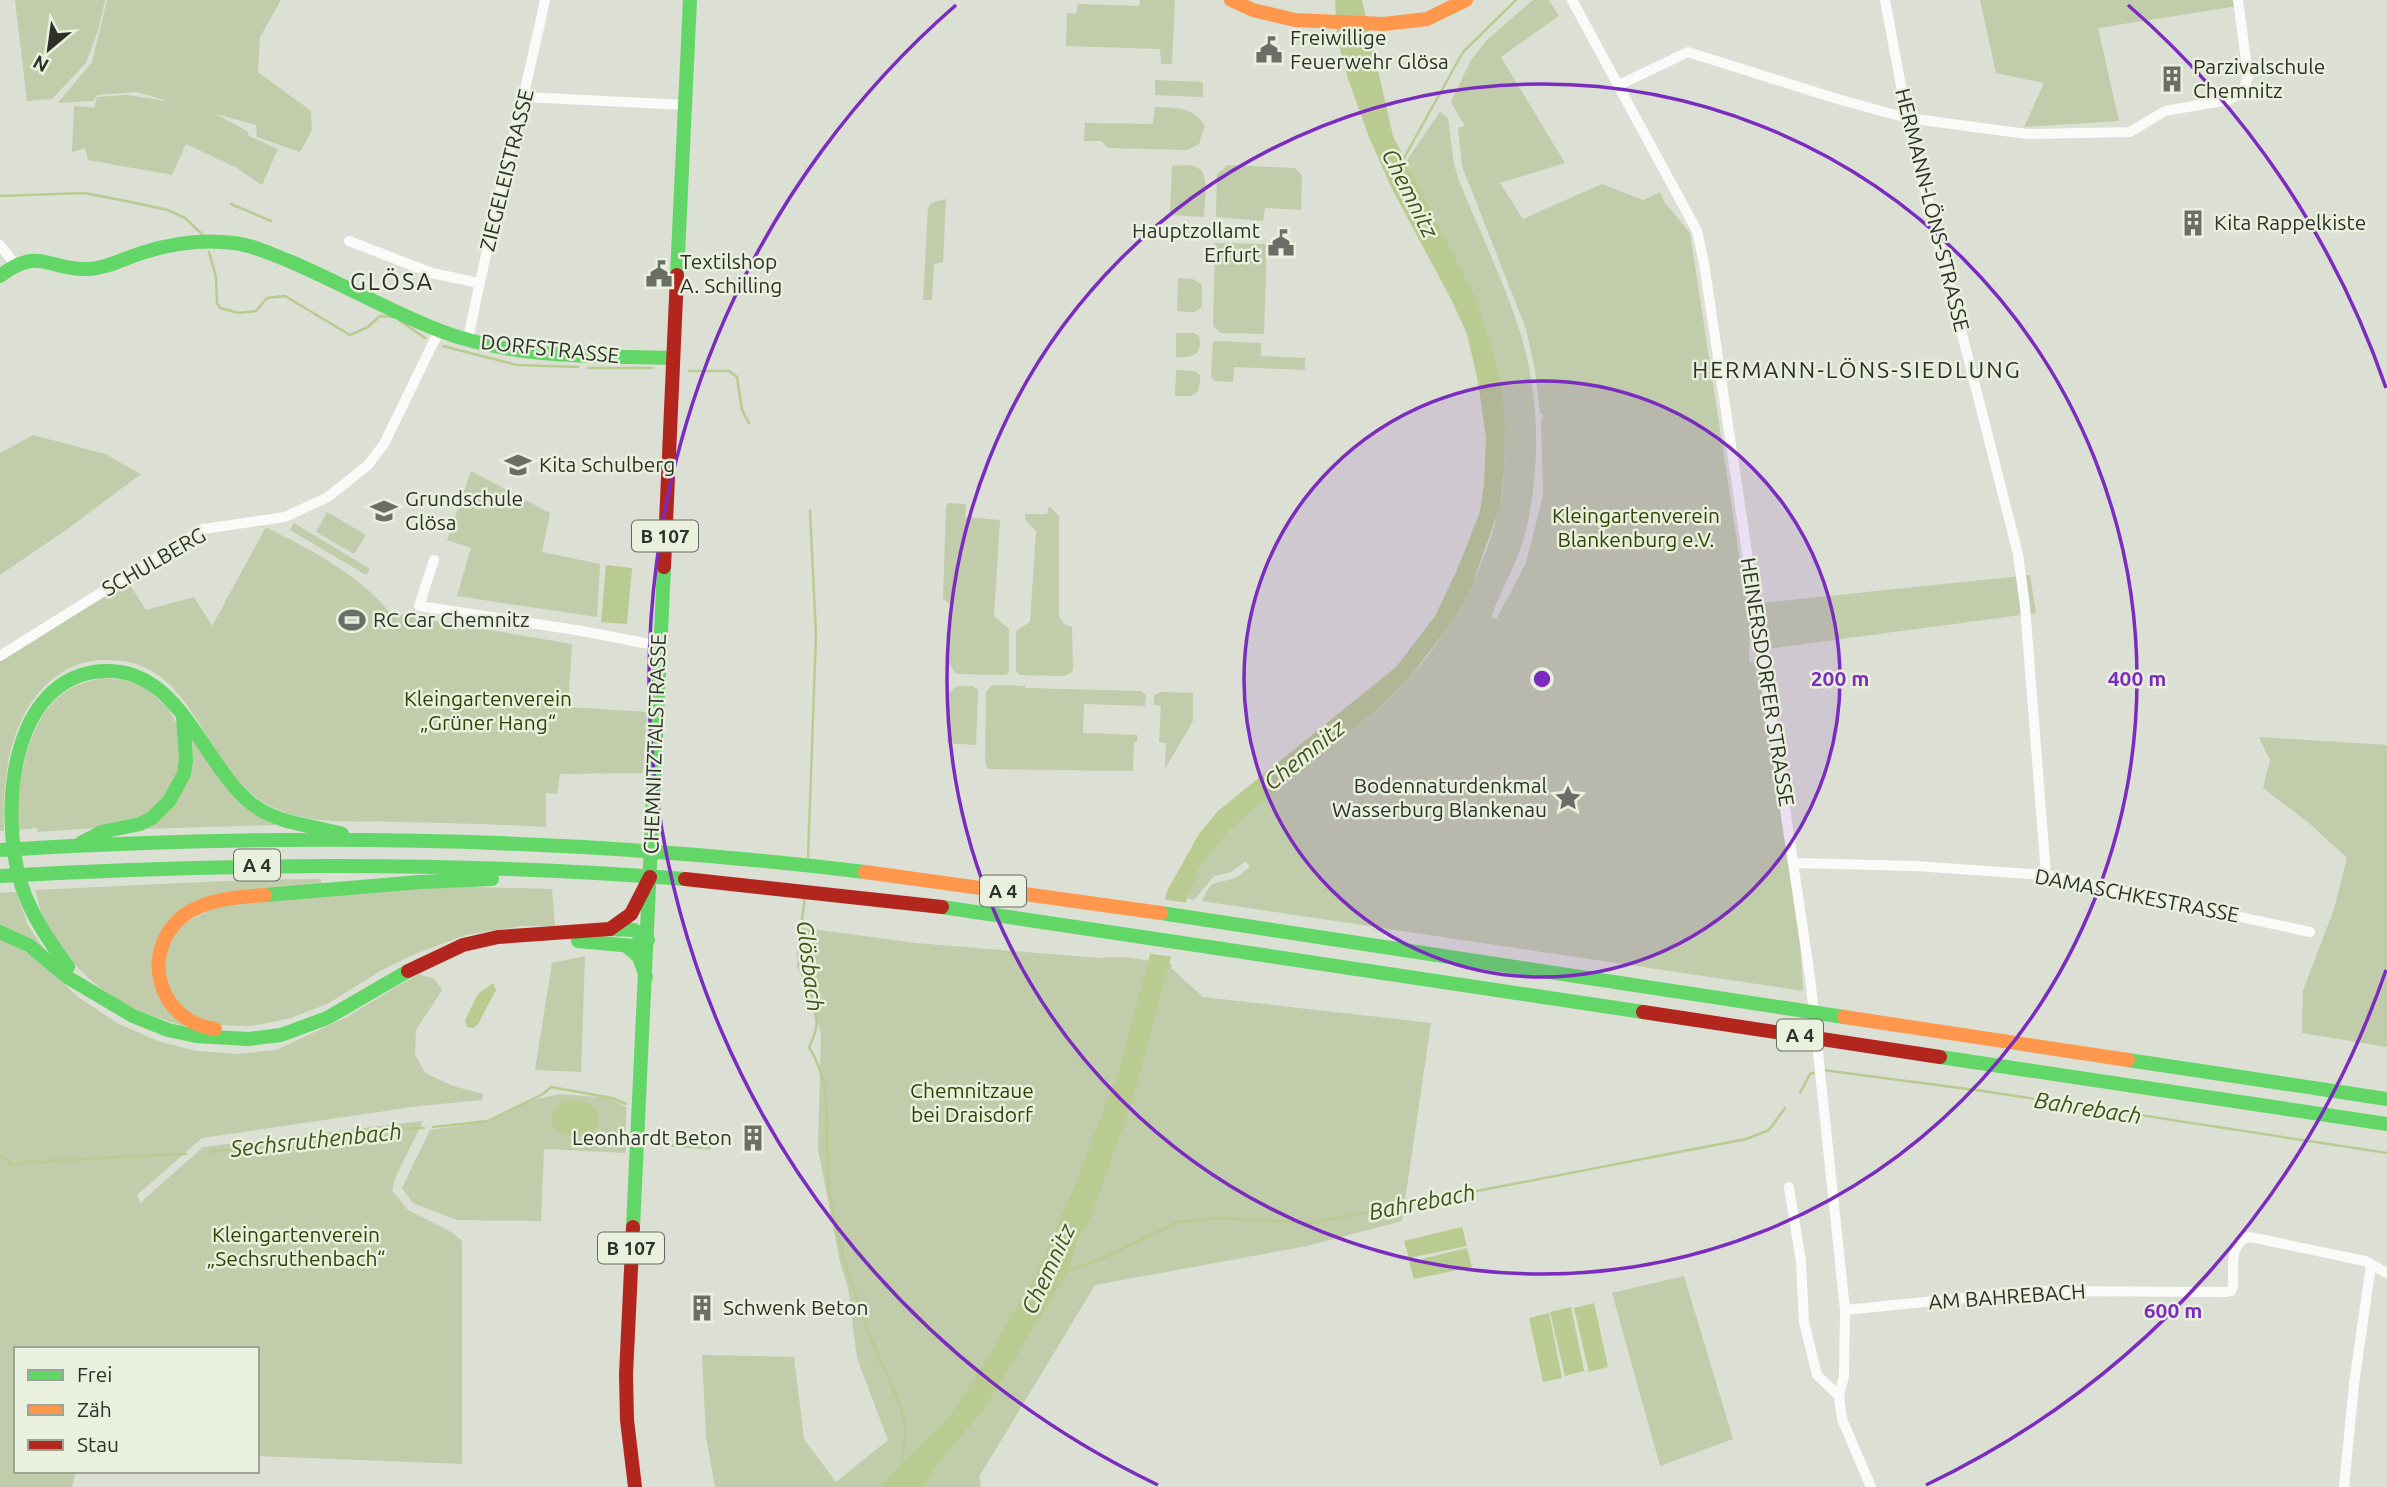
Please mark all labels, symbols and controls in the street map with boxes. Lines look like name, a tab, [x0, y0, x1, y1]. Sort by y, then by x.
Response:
north arrow	[14, 14, 84, 84]
place label: Freiwillige Feuerwehr Glösa	[1290, 25, 1449, 73]
public building icon: Freiwillige Feuerwehr Glösa	[1254, 35, 1284, 65]
text: N	[29, 51, 52, 77]
place label: Parzivalschule Chemnitz	[2193, 54, 2325, 102]
building icon: Parzivalschule Chemnitz	[2157, 64, 2187, 94]
street label: ZIEGELEISTRASSE	[474, 86, 538, 253]
street label: HERMANN-LÖNS-STRASSE	[1891, 86, 1975, 334]
water label: Chemnitz	[1377, 144, 1444, 243]
building icon: Kita Rappelkiste	[2178, 208, 2208, 238]
place label: Kita Rappelkiste	[2214, 210, 2366, 234]
place label: Hauptzollamt Erfurt	[1132, 218, 1260, 266]
public building icon: Hauptzollamt Erfurt	[1266, 228, 1296, 258]
place label: Textilshop A. Schilling	[680, 249, 782, 297]
public building icon: Textilshop A. Schilling	[644, 259, 674, 289]
district label: GLÖSA	[350, 268, 434, 295]
street label: DORFSTRASSE	[480, 329, 621, 367]
district label: HERMANN-LÖNS-SIEDLUNG	[1692, 357, 2022, 382]
school or university icon: Kita Schulberg	[503, 450, 533, 480]
place label: Kita Schulberg	[539, 452, 675, 476]
place label: Grundschule Glösa	[405, 486, 523, 534]
school or university icon: Grundschule Glösa	[369, 496, 399, 526]
park label: Kleingartenverein Blankenburg e.V.	[1552, 503, 1720, 551]
road number: B 107	[632, 520, 698, 552]
street label: SCHULBERG	[97, 522, 210, 600]
street label: HEINERSDORFER STRASSE	[1736, 556, 1800, 808]
sports icon: RC Car Chemnitz	[337, 605, 367, 635]
place label: RC Car Chemnitz	[373, 607, 530, 631]
street label: CHEMNITZTALSTRASSE	[638, 633, 670, 855]
text: 200 m	[1811, 666, 1869, 690]
text: 400 m	[2108, 666, 2166, 690]
centre of rings	[1530, 667, 1554, 691]
park label: Kleingartenverein „Grüner Hang“	[404, 686, 572, 734]
water label: Chemnitz	[1258, 714, 1350, 795]
place label: Bodennaturdenkmal Wasserburg Blankenau	[1332, 773, 1547, 821]
place icon: Bodennaturdenkmal Wasserburg Blankenau	[1553, 783, 1583, 813]
road number: A 4	[234, 850, 280, 880]
street label: DAMASCHKESTRASSE	[2033, 863, 2241, 927]
road number: A 4	[980, 876, 1026, 906]
water label: Glösbach	[792, 919, 828, 1013]
road number: A 4	[1777, 1020, 1823, 1050]
park label: Chemnitzaue bei Draisdorf	[910, 1078, 1034, 1126]
water label: Bahrebach	[2033, 1087, 2143, 1128]
water label: Sechsruthenbach	[228, 1118, 403, 1161]
building icon: Leonhardt Beton	[738, 1123, 768, 1153]
place label: Leonhardt Beton	[572, 1125, 732, 1149]
water label: Bahrebach	[1366, 1179, 1477, 1224]
water label: Chemnitz	[1016, 1218, 1080, 1318]
park label: Kleingartenverein „Sechsruthenbach“	[207, 1222, 385, 1270]
road number: B 107	[598, 1232, 664, 1264]
street label: AM BAHREBACH	[1928, 1279, 2086, 1313]
building icon: Schwenk Beton	[687, 1293, 717, 1323]
place label: Schwenk Beton	[723, 1295, 868, 1319]
text: 600 m	[2144, 1298, 2202, 1322]
legend	[14, 1347, 259, 1473]
text: Frei	[77, 1362, 112, 1386]
text: Zäh	[77, 1397, 112, 1421]
text: Stau	[77, 1432, 119, 1456]

